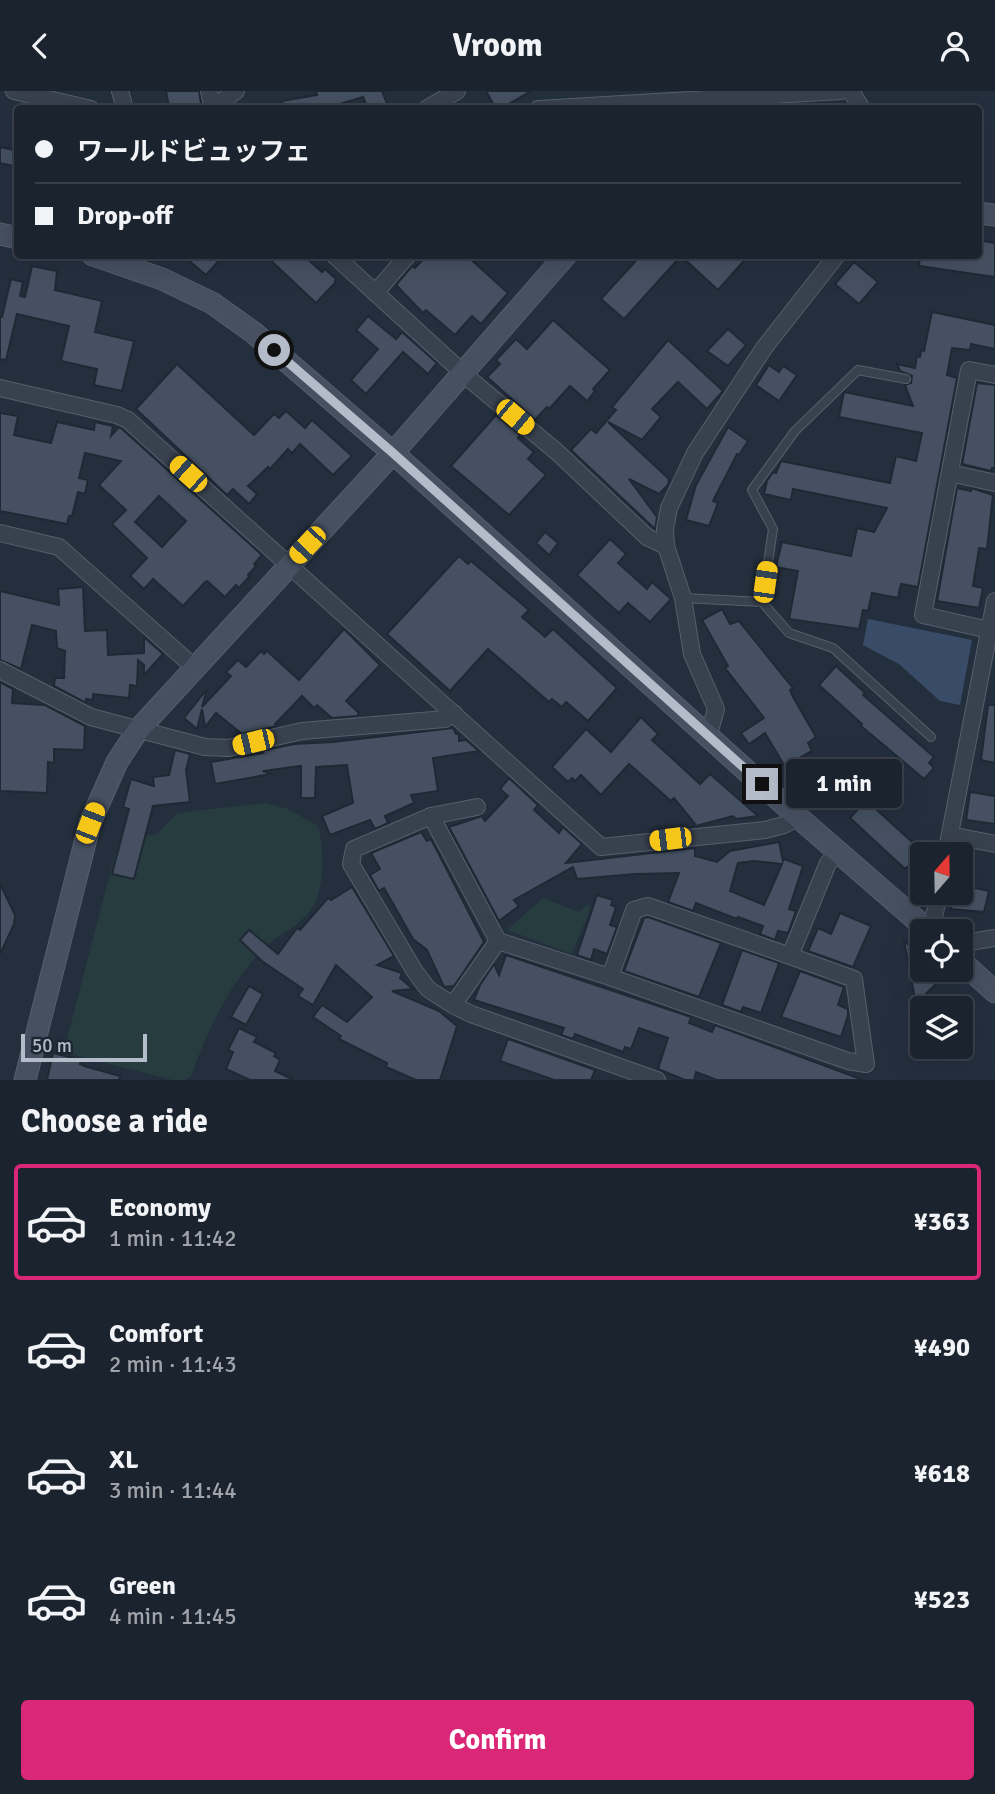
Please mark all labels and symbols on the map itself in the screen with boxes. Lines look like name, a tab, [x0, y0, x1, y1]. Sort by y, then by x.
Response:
route start	[258, 334, 290, 366]
car	[493, 395, 538, 439]
car	[166, 452, 211, 496]
car	[285, 522, 330, 568]
car	[752, 560, 779, 604]
car	[231, 727, 276, 757]
callout: 1 min	[786, 759, 902, 809]
route end	[746, 768, 778, 800]
car	[73, 800, 108, 846]
car	[648, 826, 693, 852]
north arrow	[910, 842, 973, 905]
scale bar	[21, 1031, 147, 1063]

